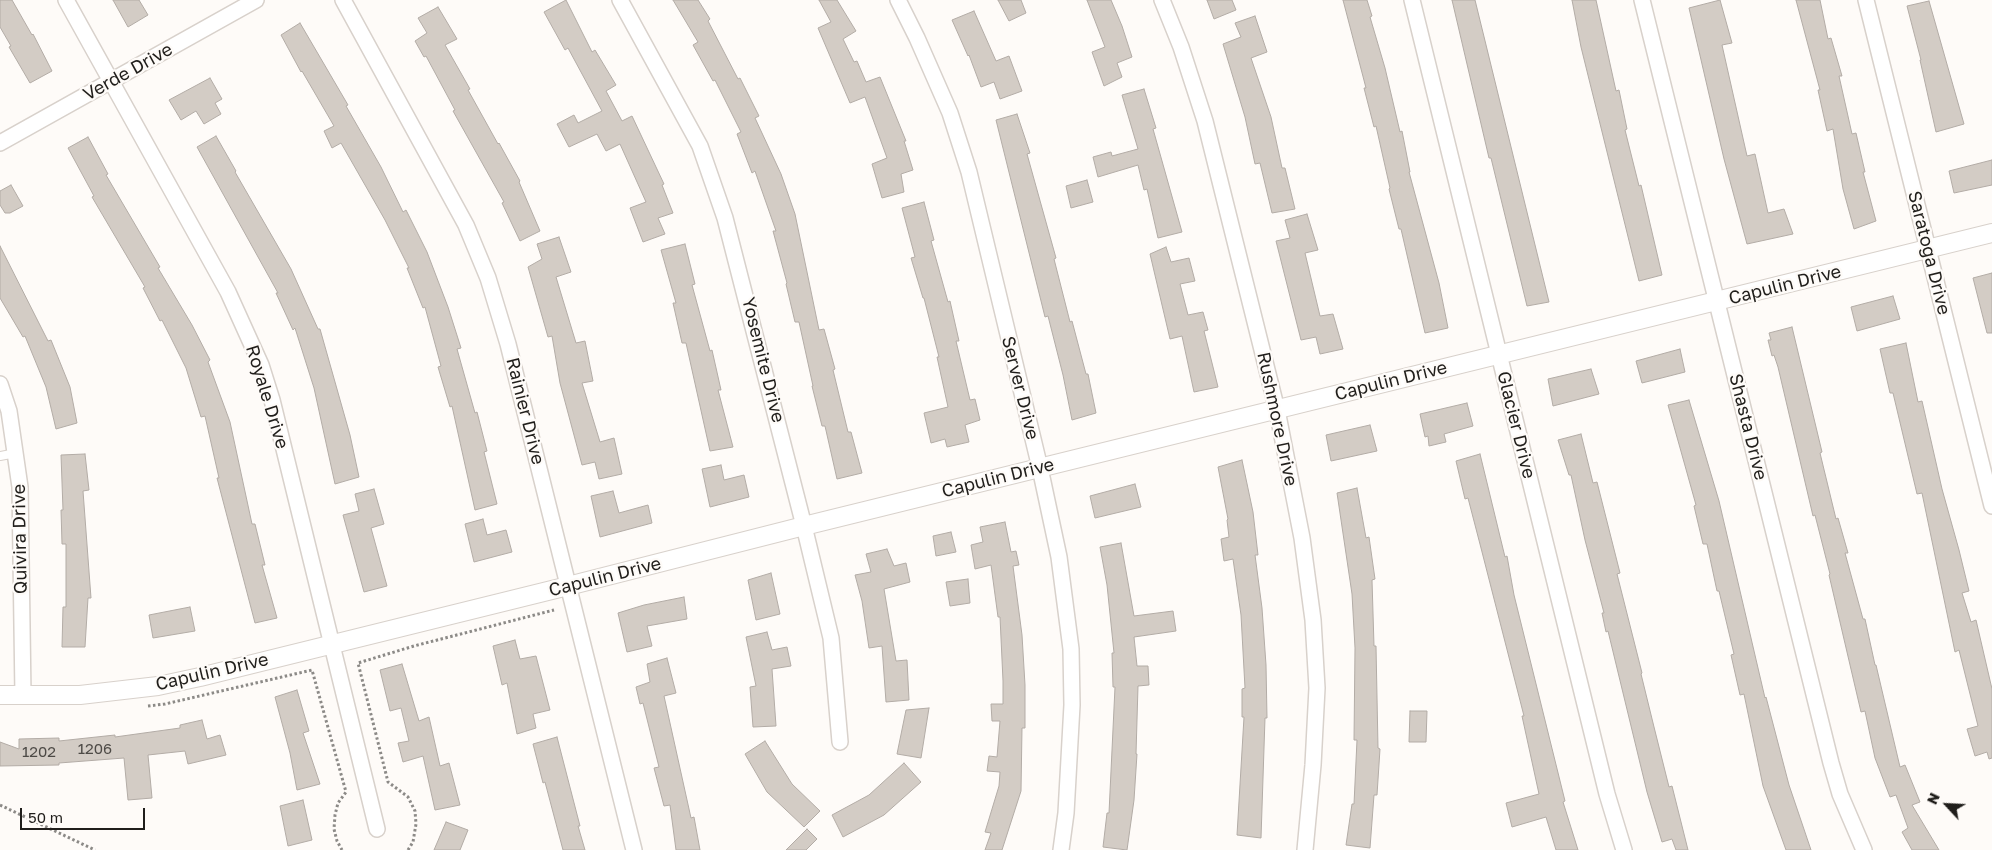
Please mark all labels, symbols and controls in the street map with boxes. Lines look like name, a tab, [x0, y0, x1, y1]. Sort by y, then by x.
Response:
street label: Verde Drive	[80, 39, 176, 105]
street label: Saratoga Drive	[1903, 189, 1955, 317]
street label: Capulin Drive	[1727, 261, 1843, 309]
street label: Yosemite Drive	[737, 295, 789, 425]
street label: Server Drive	[997, 334, 1043, 442]
street label: Royale Drive	[241, 343, 293, 451]
street label: Rushmore Drive	[1252, 350, 1302, 488]
street label: Rainier Drive	[501, 355, 549, 467]
street label: Capulin Drive	[1333, 357, 1449, 405]
street label: Glacier Drive	[1492, 369, 1540, 481]
street label: Shasta Drive	[1724, 372, 1772, 482]
street label: Capulin Drive	[940, 454, 1056, 502]
street label: Quivira Drive	[8, 484, 32, 594]
street label: Capulin Drive	[547, 553, 663, 601]
street label: Capulin Drive	[153, 649, 271, 695]
house number: 1206	[78, 740, 112, 758]
house number: 1202	[22, 743, 56, 761]
north arrow	[1922, 780, 1972, 830]
text: N	[1923, 790, 1943, 807]
scale bar	[22, 798, 148, 830]
text: 50 m	[28, 808, 63, 826]

